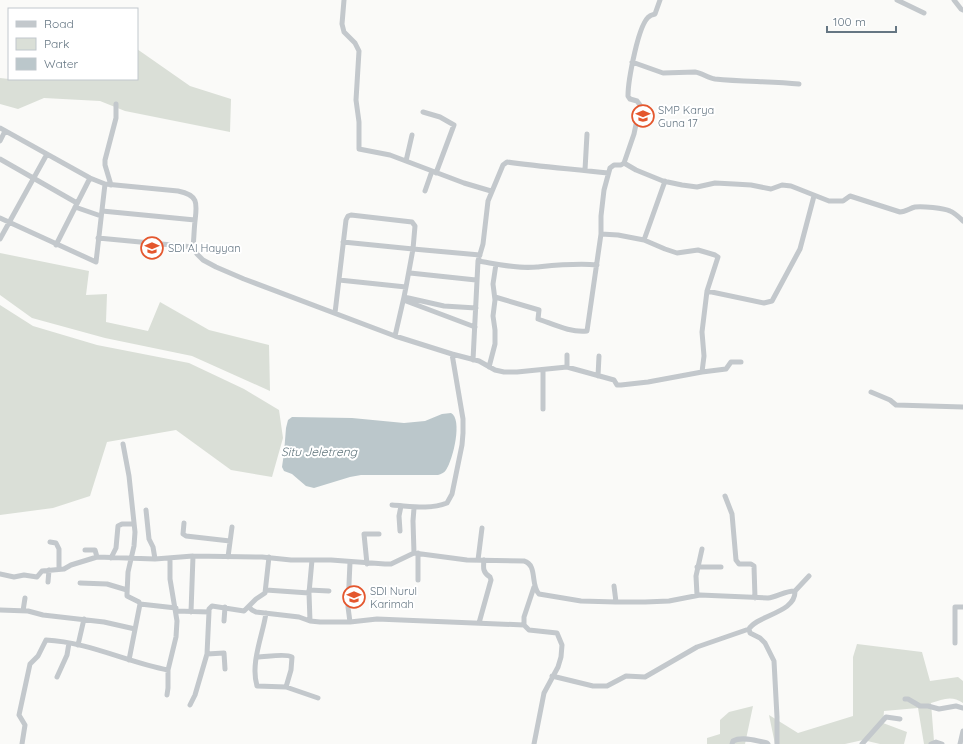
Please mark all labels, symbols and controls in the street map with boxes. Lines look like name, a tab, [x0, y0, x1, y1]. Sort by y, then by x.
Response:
legend	[8, 8, 138, 80]
scale bar	[827, 8, 896, 34]
text: 100 m	[833, 14, 866, 29]
text: Road	[44, 16, 74, 31]
text: Park	[44, 36, 69, 51]
text: Water	[44, 56, 79, 71]
school or university icon: SMP Karya Guna 17	[630, 103, 656, 129]
place label: SMP Karya Guna 17	[658, 103, 714, 130]
school or university icon: SDI Al Hayyan	[139, 235, 165, 261]
place label: SDI Al Hayyan	[168, 241, 241, 255]
water label: Situ Jeletreng	[281, 444, 359, 459]
school or university icon: SDI Nurul Karimah	[341, 584, 367, 610]
place label: SDI Nurul Karimah	[370, 584, 417, 611]

